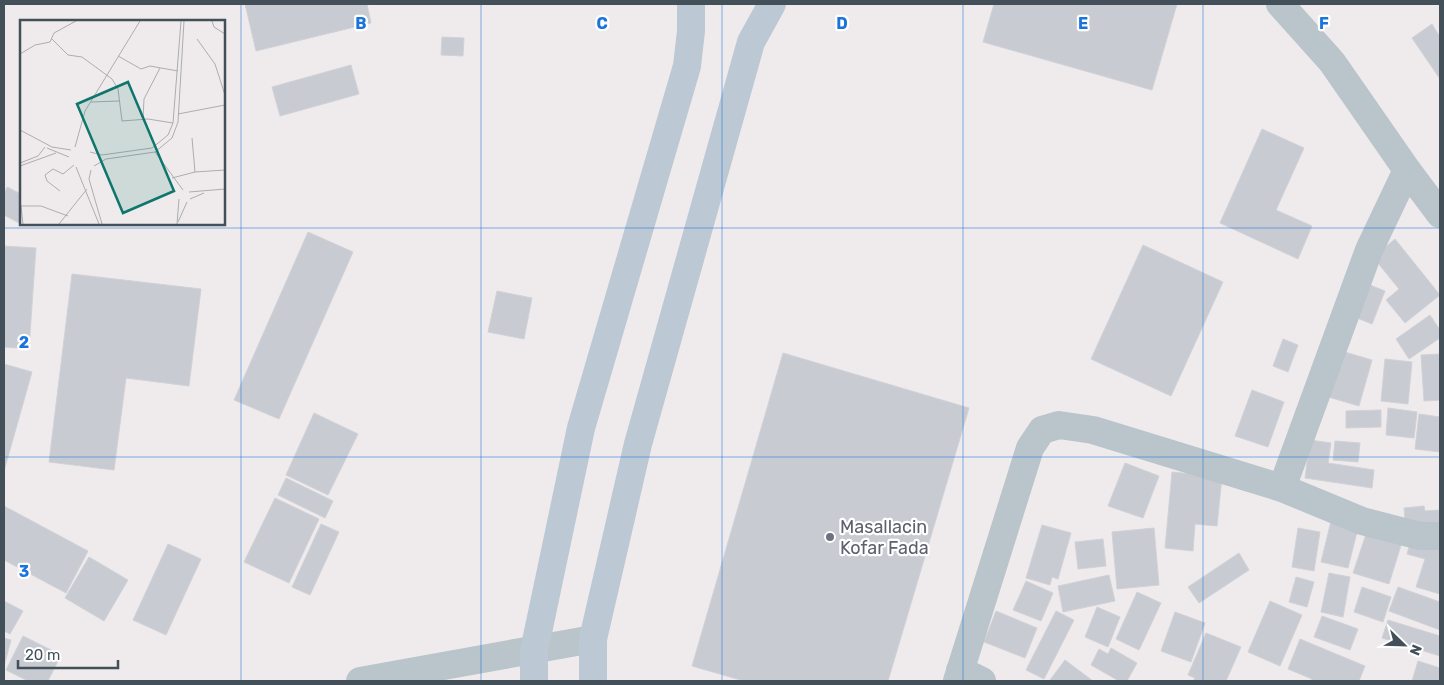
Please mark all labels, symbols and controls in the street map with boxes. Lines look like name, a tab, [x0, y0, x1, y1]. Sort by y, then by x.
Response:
text: B	[355, 14, 367, 33]
text: C	[596, 14, 608, 33]
text: D	[836, 14, 848, 33]
text: E	[1078, 14, 1088, 33]
text: F	[1319, 14, 1329, 33]
inset map	[20, 20, 225, 225]
text: 2	[19, 333, 29, 352]
place label: Masallacin Kofar Fada	[840, 516, 929, 559]
marker: Masallacin Kofar Fada	[824, 531, 836, 543]
text: 3	[19, 562, 29, 581]
north arrow	[1379, 620, 1429, 670]
scale bar	[18, 638, 118, 670]
text: N	[1406, 642, 1425, 658]
text: 20 m	[25, 646, 60, 664]

